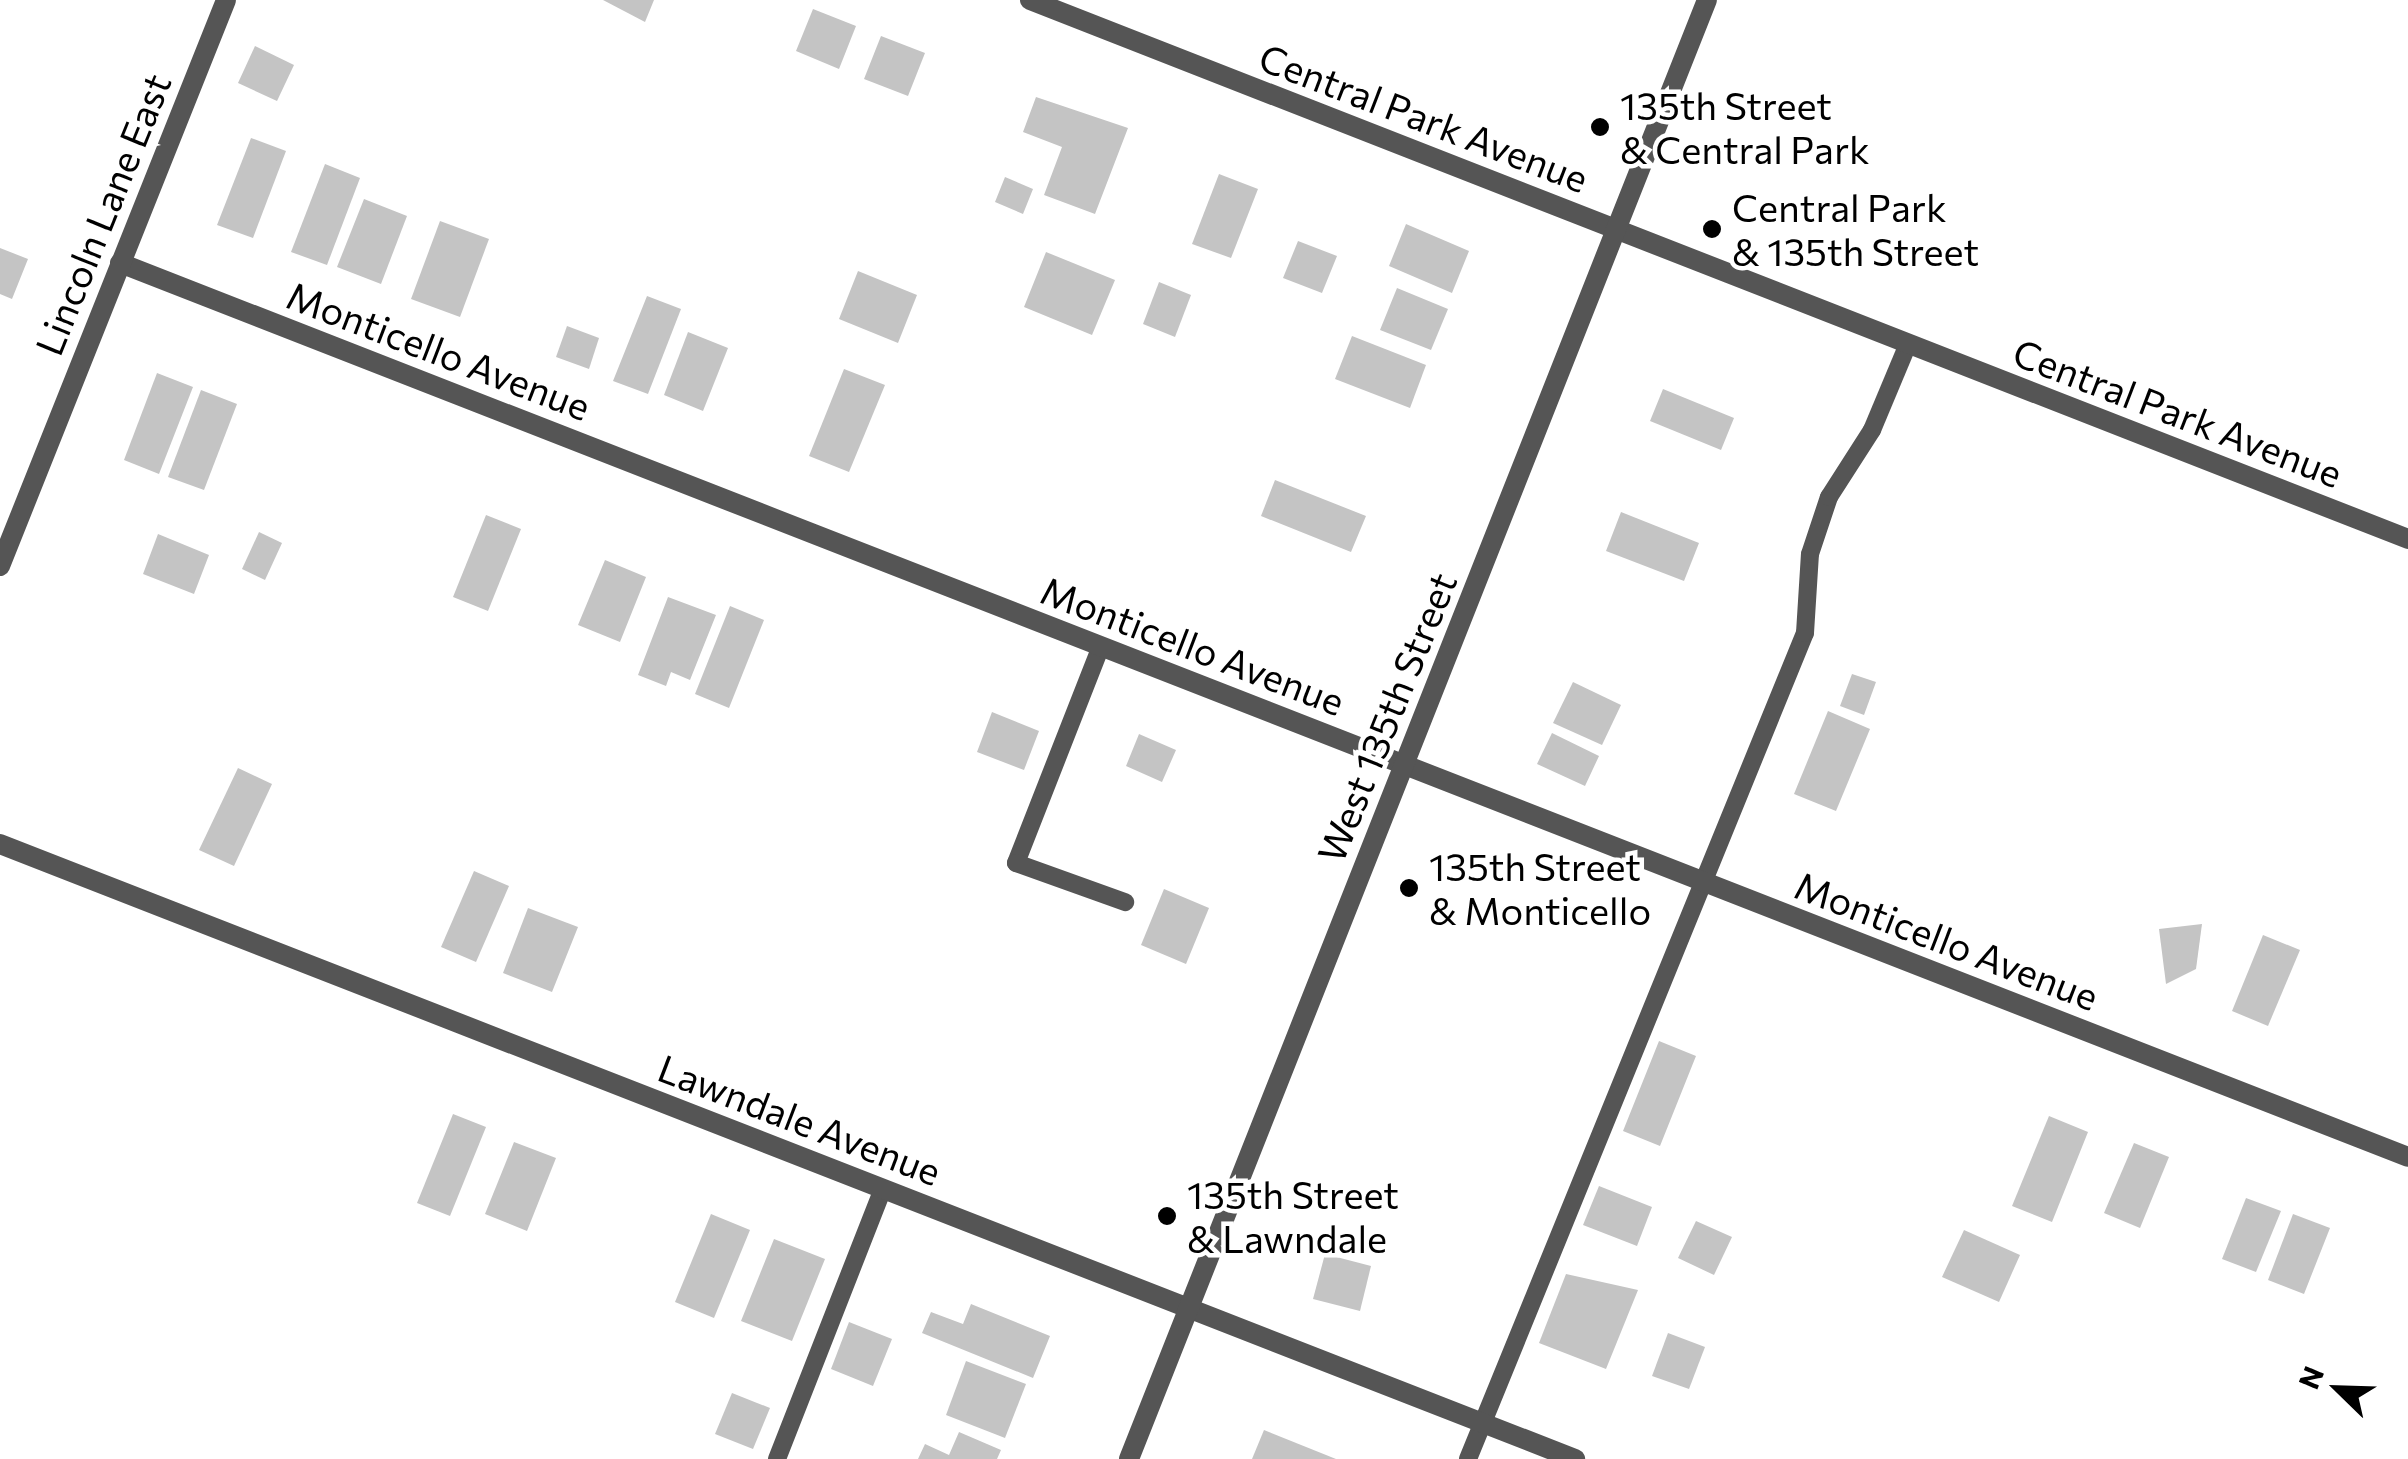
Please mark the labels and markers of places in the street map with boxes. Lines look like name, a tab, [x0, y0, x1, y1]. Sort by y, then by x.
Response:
place label: 135th Street & Central Park	[1620, 82, 1870, 172]
marker: 135th Street & Central Park	[1589, 116, 1611, 138]
place label: Central Park & 135th Street	[1732, 184, 1979, 274]
marker: Central Park & 135th Street	[1701, 218, 1723, 240]
place label: 135th Street & Monticello	[1429, 843, 1651, 932]
marker: 135th Street & Monticello	[1398, 877, 1420, 899]
place label: 135th Street & Lawndale	[1187, 1171, 1399, 1260]
marker: 135th Street & Lawndale	[1156, 1205, 1178, 1227]

